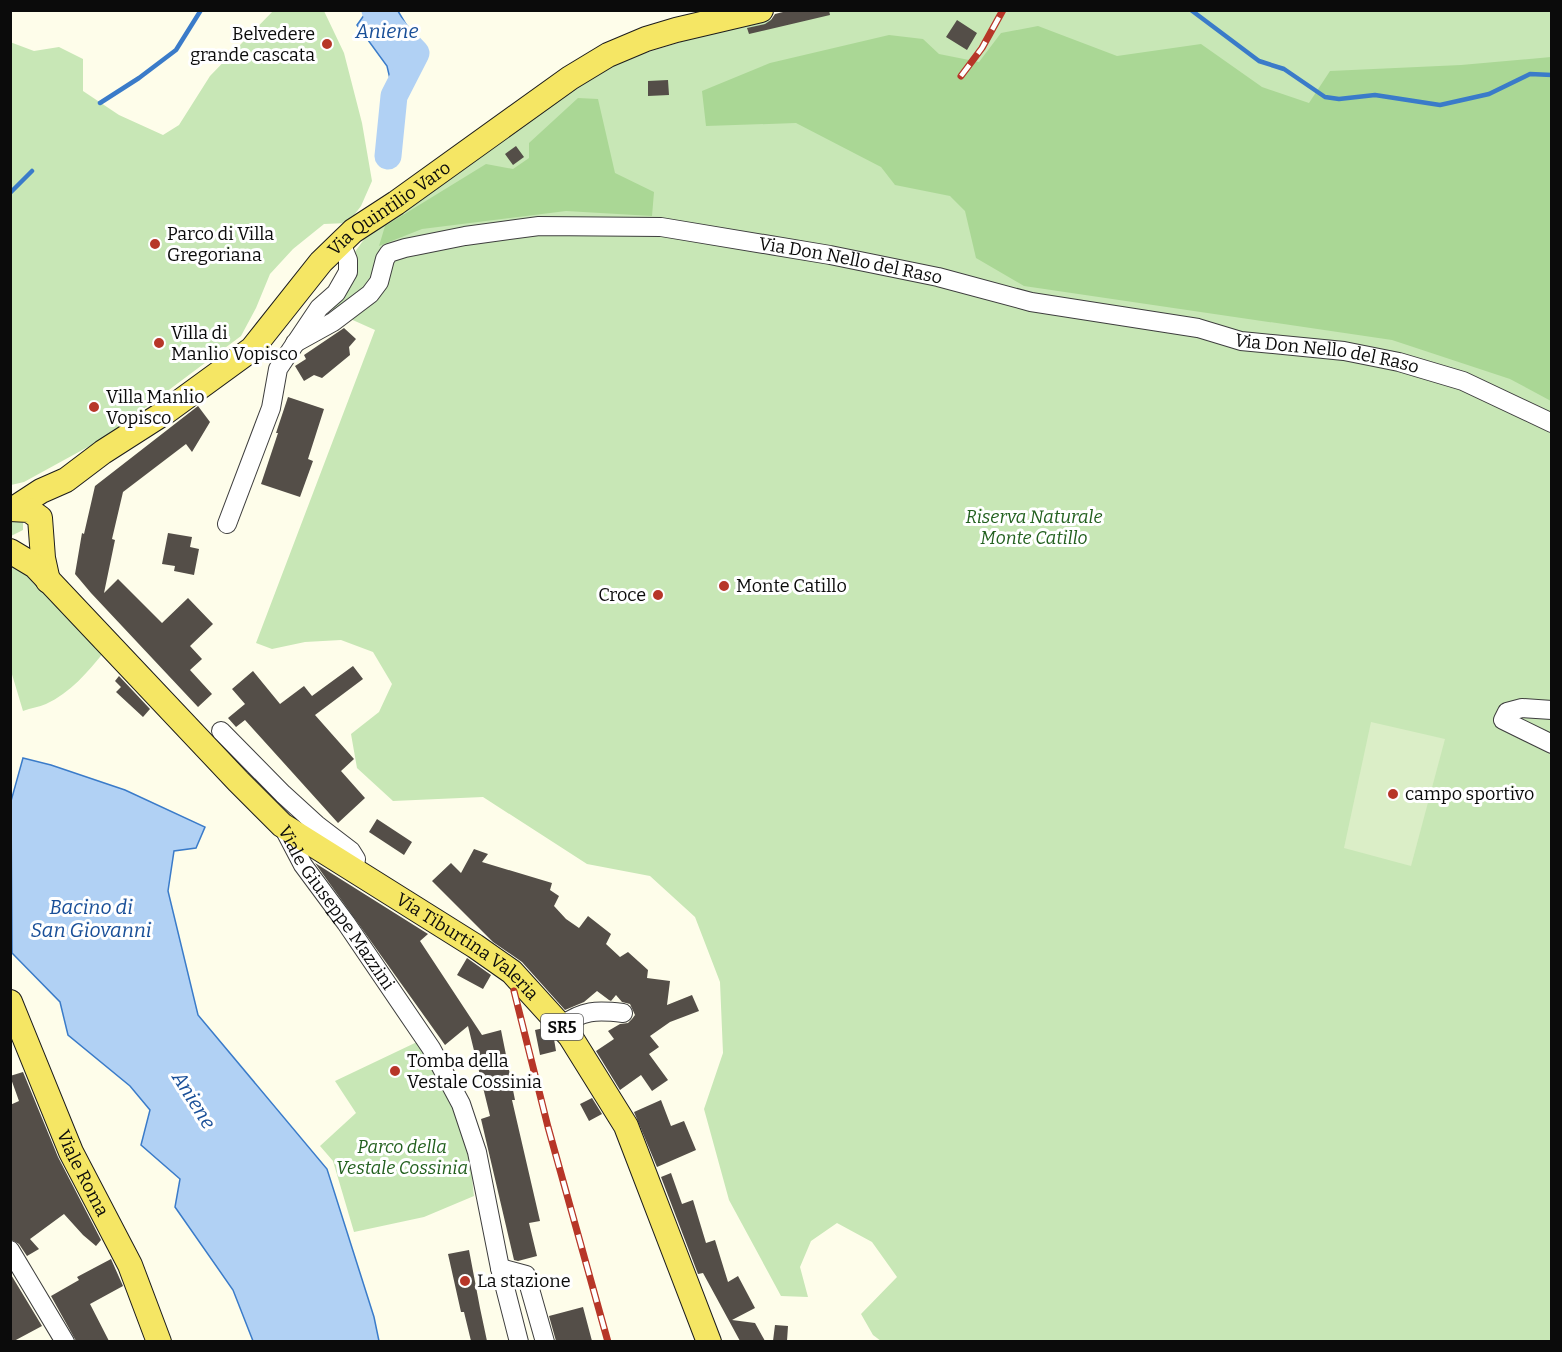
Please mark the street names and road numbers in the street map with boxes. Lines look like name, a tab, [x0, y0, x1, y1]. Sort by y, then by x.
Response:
street label: Via Quintilio Varo	[323, 156, 455, 260]
street label: Via Don Nello del Raso	[757, 232, 944, 289]
street label: Via Don Nello del Raso	[1232, 329, 1422, 378]
street label: Viale Giuseppe Mazzini	[273, 822, 399, 994]
street label: Via Tiburtina Valeria	[392, 888, 543, 1005]
road number: SR5	[541, 1014, 583, 1040]
street label: Viale Roma	[52, 1127, 114, 1220]

